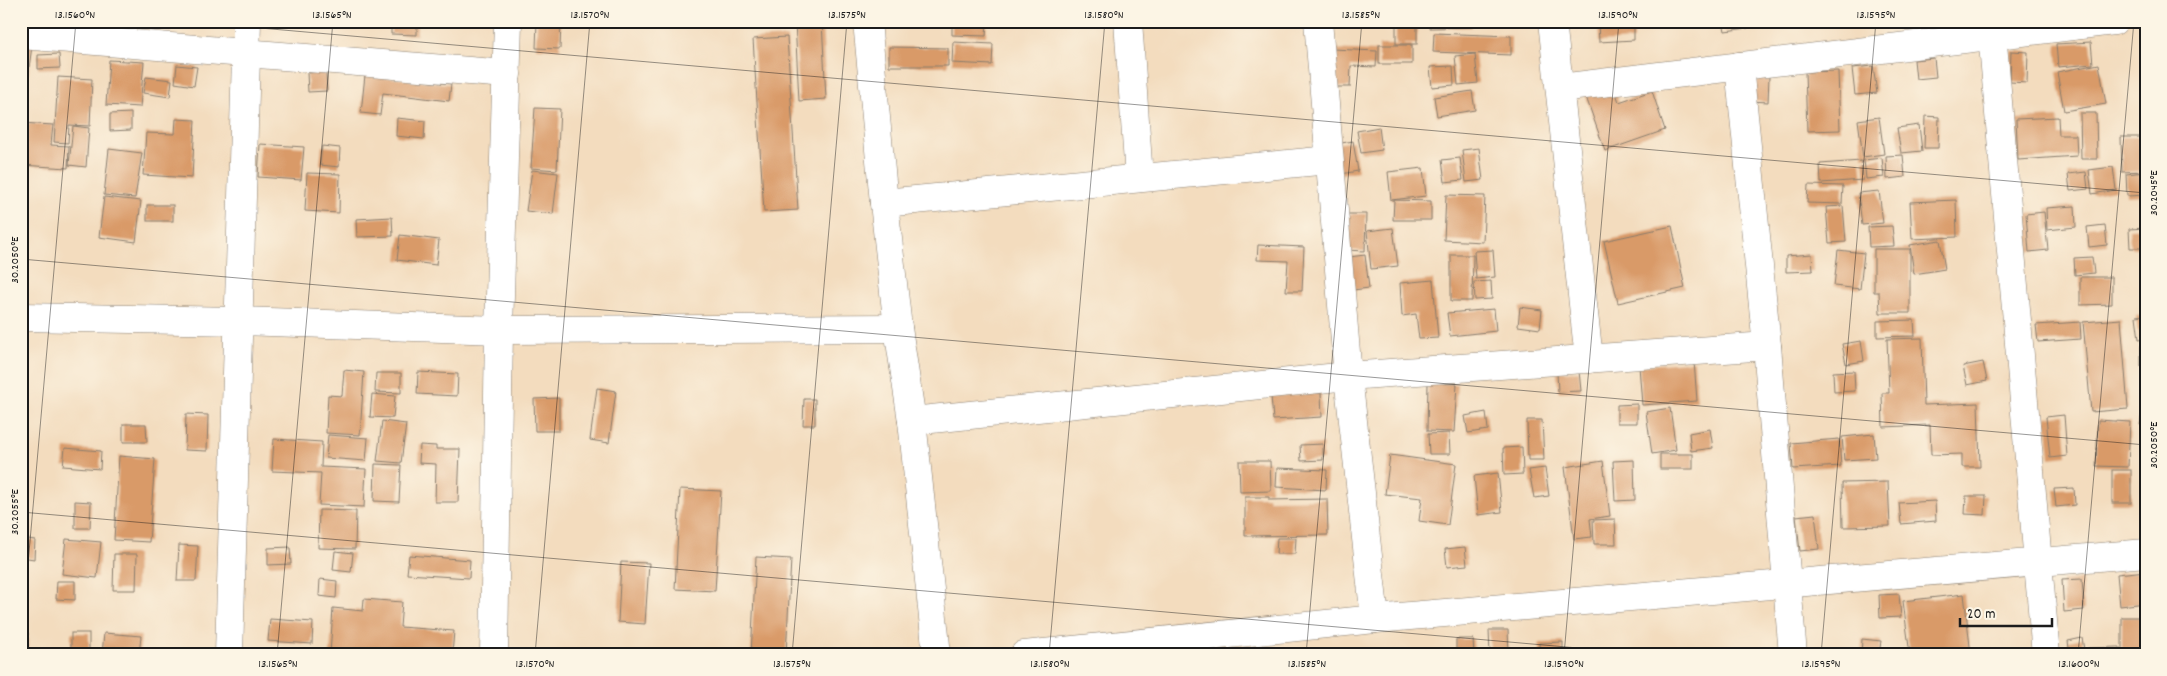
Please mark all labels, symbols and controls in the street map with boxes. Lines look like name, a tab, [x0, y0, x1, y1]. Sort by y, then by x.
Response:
text: 13.1560°N	[55, 7, 95, 24]
text: 13.1565°N	[312, 7, 352, 24]
text: 13.1570°N	[570, 7, 610, 24]
text: 13.1575°N	[828, 7, 866, 24]
text: 13.1580°N	[1084, 7, 1124, 24]
text: 13.1585°N	[1342, 7, 1380, 24]
text: 13.1590°N	[1598, 7, 1638, 24]
text: 13.1595°N	[1857, 7, 1896, 24]
text: 30.2045°E	[2146, 170, 2163, 216]
text: 30.2050°E	[7, 236, 24, 284]
text: 30.2050°E	[2146, 421, 2163, 469]
text: 30.2055°E	[7, 488, 24, 535]
scale bar	[1960, 596, 2052, 628]
text: 20 m	[1967, 604, 1995, 626]
text: 13.1565°N	[258, 656, 298, 673]
text: 13.1570°N	[515, 656, 555, 673]
text: 13.1575°N	[773, 656, 811, 673]
text: 13.1580°N	[1030, 656, 1070, 673]
text: 13.1585°N	[1288, 656, 1326, 673]
text: 13.1590°N	[1544, 656, 1584, 673]
text: 13.1595°N	[1802, 656, 1841, 673]
text: 13.1600°N	[2058, 656, 2100, 673]

